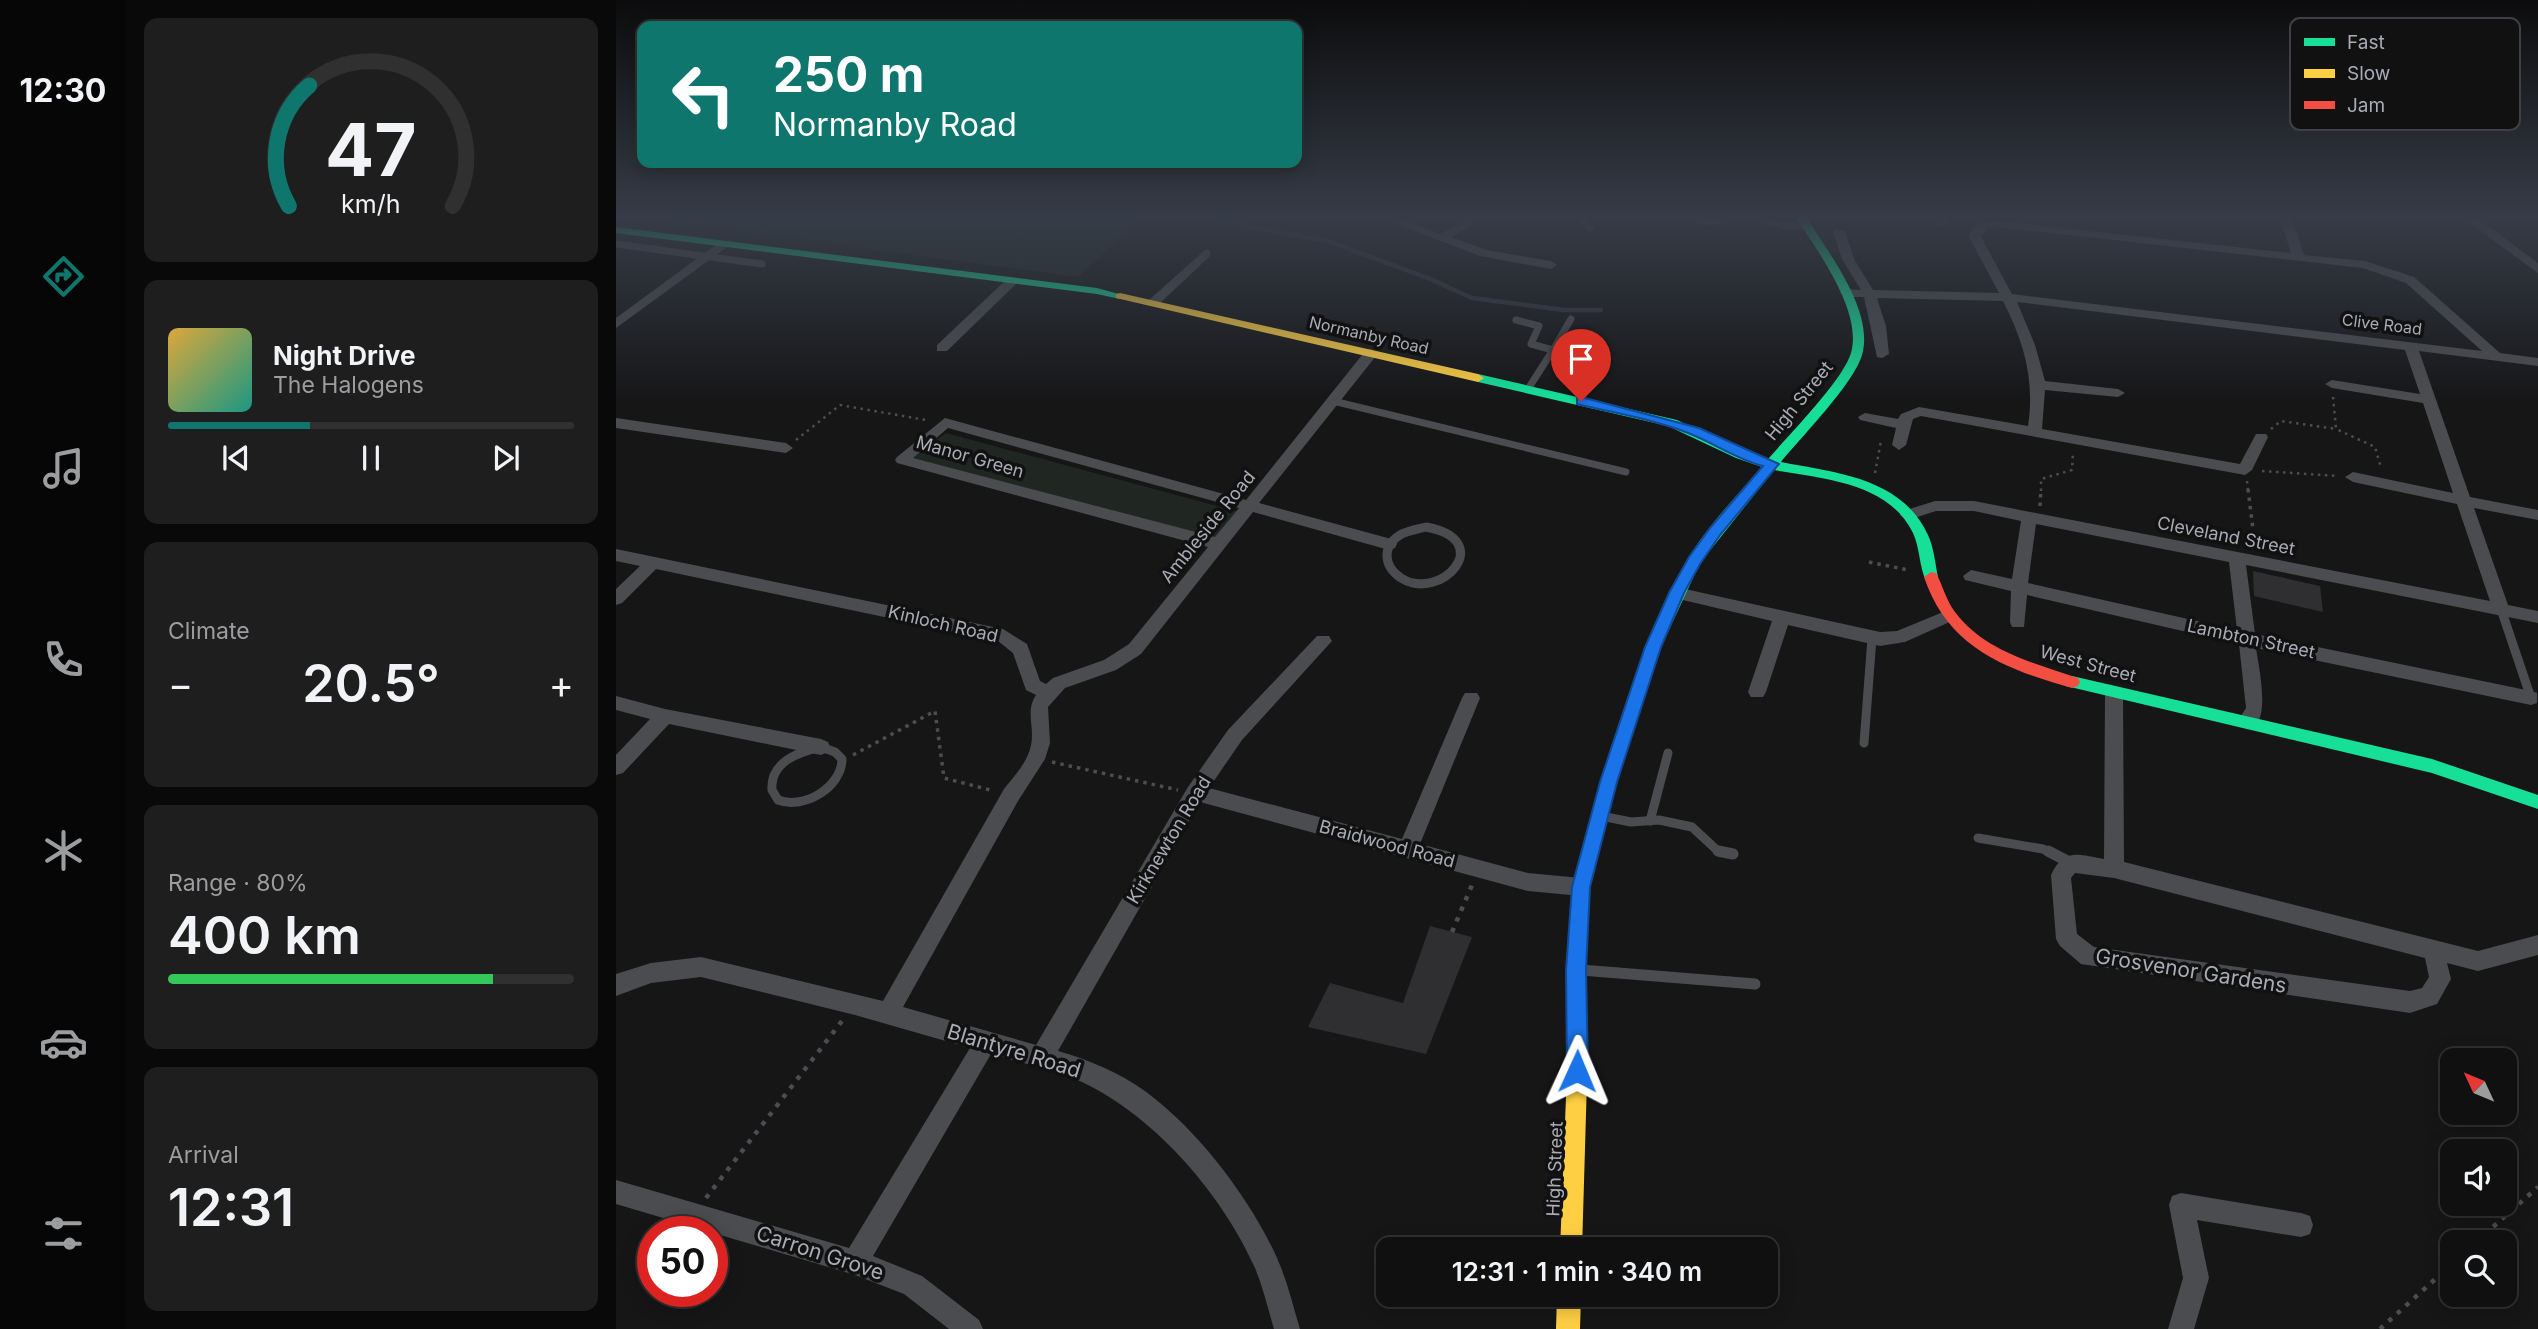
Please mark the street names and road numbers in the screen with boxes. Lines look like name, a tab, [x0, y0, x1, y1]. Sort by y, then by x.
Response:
street label: Clive Road	[2341, 309, 2423, 339]
street label: Normanby Road	[1307, 312, 1431, 358]
street label: High Street	[1760, 357, 1837, 444]
street label: Manor Green	[914, 431, 1026, 482]
street label: Ambleside Road	[1156, 466, 1259, 587]
street label: Cleveland Street	[2155, 512, 2297, 559]
street label: Kinloch Road	[886, 601, 1000, 646]
street label: Lambton Street	[2185, 615, 2317, 662]
street label: West Street	[2038, 641, 2139, 686]
street label: Kirknewton Road	[1122, 772, 1215, 907]
street label: Braidwood Road	[1317, 815, 1457, 872]
street label: Grosvenor Gardens	[2094, 943, 2288, 998]
street label: Blantyre Road	[944, 1018, 1084, 1083]
street label: High Street	[1542, 1121, 1567, 1217]
street label: Carron Grove	[753, 1220, 887, 1285]

